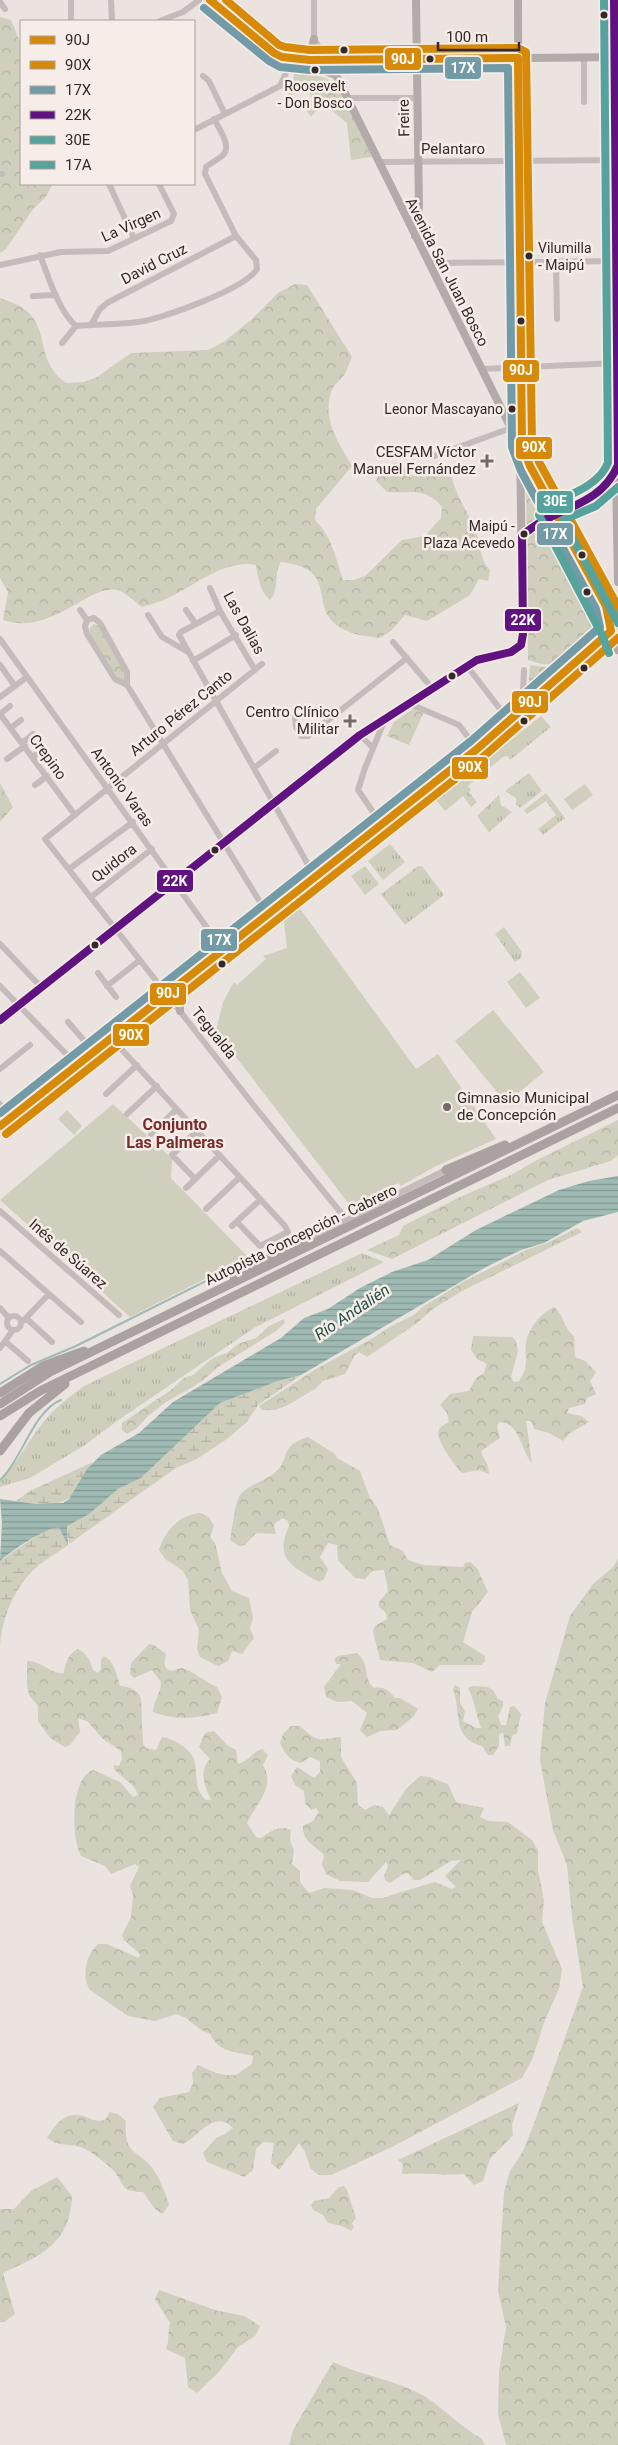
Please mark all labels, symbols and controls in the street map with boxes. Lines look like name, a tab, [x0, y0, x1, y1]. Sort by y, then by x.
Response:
unlabelled marker	[599, 10, 609, 20]
legend	[20, 20, 195, 185]
scale bar	[438, 20, 519, 52]
text: 100 m	[446, 28, 488, 46]
text: 90J	[65, 31, 90, 49]
unlabelled marker	[339, 45, 349, 55]
line badge: 90J	[384, 47, 422, 71]
text: 90J	[391, 51, 415, 67]
unlabelled marker	[425, 54, 435, 64]
text: 90X	[65, 56, 92, 74]
line badge: 17X	[444, 56, 482, 80]
text: 17X	[451, 60, 476, 76]
marker: Roosevelt - Don Bosco	[310, 65, 320, 75]
place label: Roosevelt - Don Bosco	[278, 78, 352, 111]
text: 17X	[65, 81, 92, 99]
street label: Freire	[395, 99, 413, 137]
text: 22K	[65, 106, 92, 124]
text: 30E	[65, 131, 91, 149]
street label: Pelantaro	[421, 140, 485, 158]
text: 17A	[65, 156, 92, 174]
street label: Avenida San Juan Bosco	[402, 195, 492, 349]
street label: La Virgen	[99, 204, 163, 246]
street label: David Cruz	[118, 240, 190, 288]
place label: Vilumilla - Maipú	[538, 240, 592, 273]
marker: Vilumilla - Maipú	[524, 251, 534, 261]
unlabelled marker	[516, 316, 526, 326]
line badge: 90J	[502, 359, 540, 383]
text: 90J	[509, 362, 533, 378]
place label: Leonor Mascayano	[384, 401, 503, 417]
marker: Leonor Mascayano	[507, 404, 517, 414]
line badge: 90X	[515, 436, 553, 460]
text: 90X	[522, 439, 547, 455]
place label: CESFAM Víctor Manuel Fernández	[353, 443, 476, 478]
marker: CESFAM Víctor Manuel Fernández	[480, 454, 494, 468]
line badge: 30E	[536, 490, 574, 514]
text: 30E	[543, 493, 567, 509]
place label: Maipú - Plaza Acevedo	[423, 518, 515, 551]
line badge: 17X	[536, 522, 574, 546]
text: 17X	[543, 526, 568, 542]
marker: Maipú - Plaza Acevedo	[519, 529, 529, 539]
unlabelled marker	[577, 550, 587, 560]
unlabelled marker	[582, 587, 592, 597]
street label: Las Dalias	[219, 589, 269, 657]
line badge: 22K	[504, 608, 542, 632]
text: 22K	[511, 612, 536, 628]
unlabelled marker	[579, 663, 589, 673]
street label: Arturo Pérez Canto	[126, 666, 236, 760]
unlabelled marker	[447, 671, 457, 681]
line badge: 90J	[511, 690, 549, 714]
text: 90J	[518, 694, 542, 710]
place label: Centro Clínico Militar	[245, 703, 339, 738]
marker: Centro Clínico Militar	[343, 714, 357, 728]
unlabelled marker	[519, 716, 529, 726]
street label: Crepino	[26, 731, 70, 783]
street label: Antonio Varas	[87, 744, 157, 830]
line badge: 90X	[451, 756, 489, 780]
text: 90X	[458, 759, 483, 775]
street label: Quidora	[88, 840, 140, 886]
unlabelled marker	[210, 845, 220, 855]
line badge: 22K	[156, 869, 194, 893]
text: 22K	[163, 873, 188, 889]
line badge: 17X	[200, 928, 238, 952]
text: 17X	[207, 932, 232, 948]
unlabelled marker	[90, 940, 100, 950]
unlabelled marker	[217, 959, 227, 969]
line badge: 90J	[149, 982, 187, 1006]
text: 90J	[156, 985, 180, 1001]
street label: Tegualda	[188, 1004, 240, 1062]
line badge: 90X	[112, 1023, 150, 1047]
text: 90X	[119, 1027, 144, 1043]
place label: Gimnasio Municipal de Concepción	[457, 1089, 589, 1124]
marker: Gimnasio Municipal de Concepción	[441, 1101, 453, 1113]
district label: Conjunto Las Palmeras	[126, 1115, 224, 1152]
street label: Autopista Concepción - Cabrero	[202, 1181, 400, 1289]
street label: Inés de Súarez	[25, 1215, 111, 1293]
water label: Río Andalién	[311, 1280, 393, 1344]

